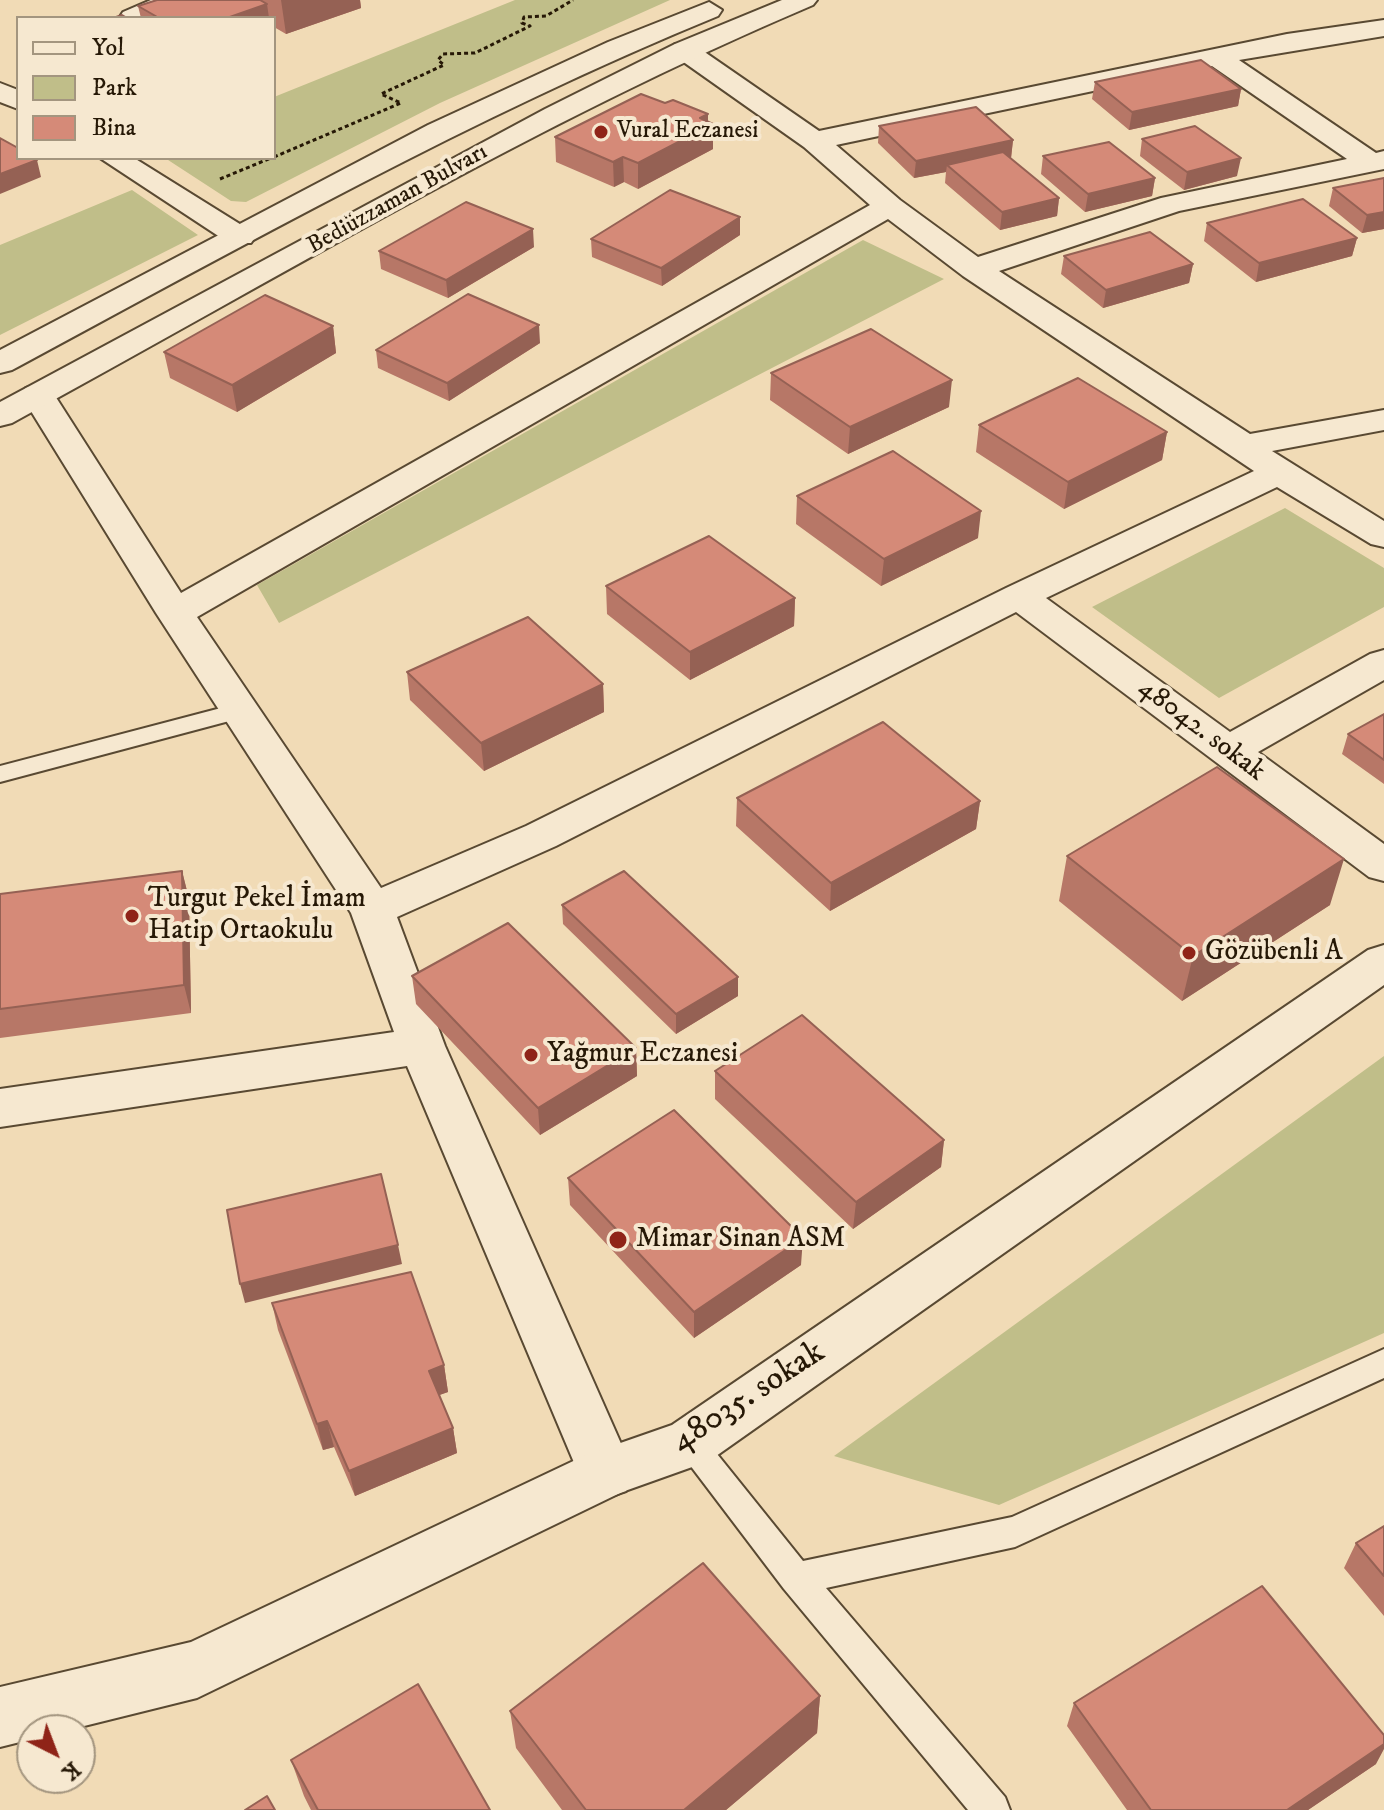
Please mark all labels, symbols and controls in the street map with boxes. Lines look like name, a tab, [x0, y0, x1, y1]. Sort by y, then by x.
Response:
legend	[16, 16, 276, 160]
text: Yol	[92, 33, 124, 63]
text: Park	[92, 73, 137, 103]
text: Bina	[92, 113, 136, 143]
place label: Vural Eczanesi	[617, 118, 759, 146]
marker: Vural Eczanesi	[592, 123, 610, 141]
street label: Bediüzzaman Bulvarı	[303, 139, 493, 261]
street label: 48042. sokak	[1131, 672, 1271, 790]
place label: Turgut Pekel İmam Hatip Ortaokulu	[148, 883, 366, 949]
marker: Turgut Pekel İmam Hatip Ortaokulu	[123, 907, 141, 925]
place label: Gözübenli A	[1205, 936, 1343, 970]
marker: Gözübenli A	[1180, 944, 1198, 962]
place label: Yağmur Eczanesi	[547, 1038, 738, 1072]
marker: Yağmur Eczanesi	[522, 1046, 540, 1064]
place label: Mimar Sinan ASM	[636, 1223, 845, 1257]
marker: Mimar Sinan ASM	[607, 1229, 629, 1251]
street label: 48035. sokak	[665, 1333, 833, 1463]
north arrow	[16, 1714, 96, 1794]
text: K	[56, 1756, 86, 1786]

